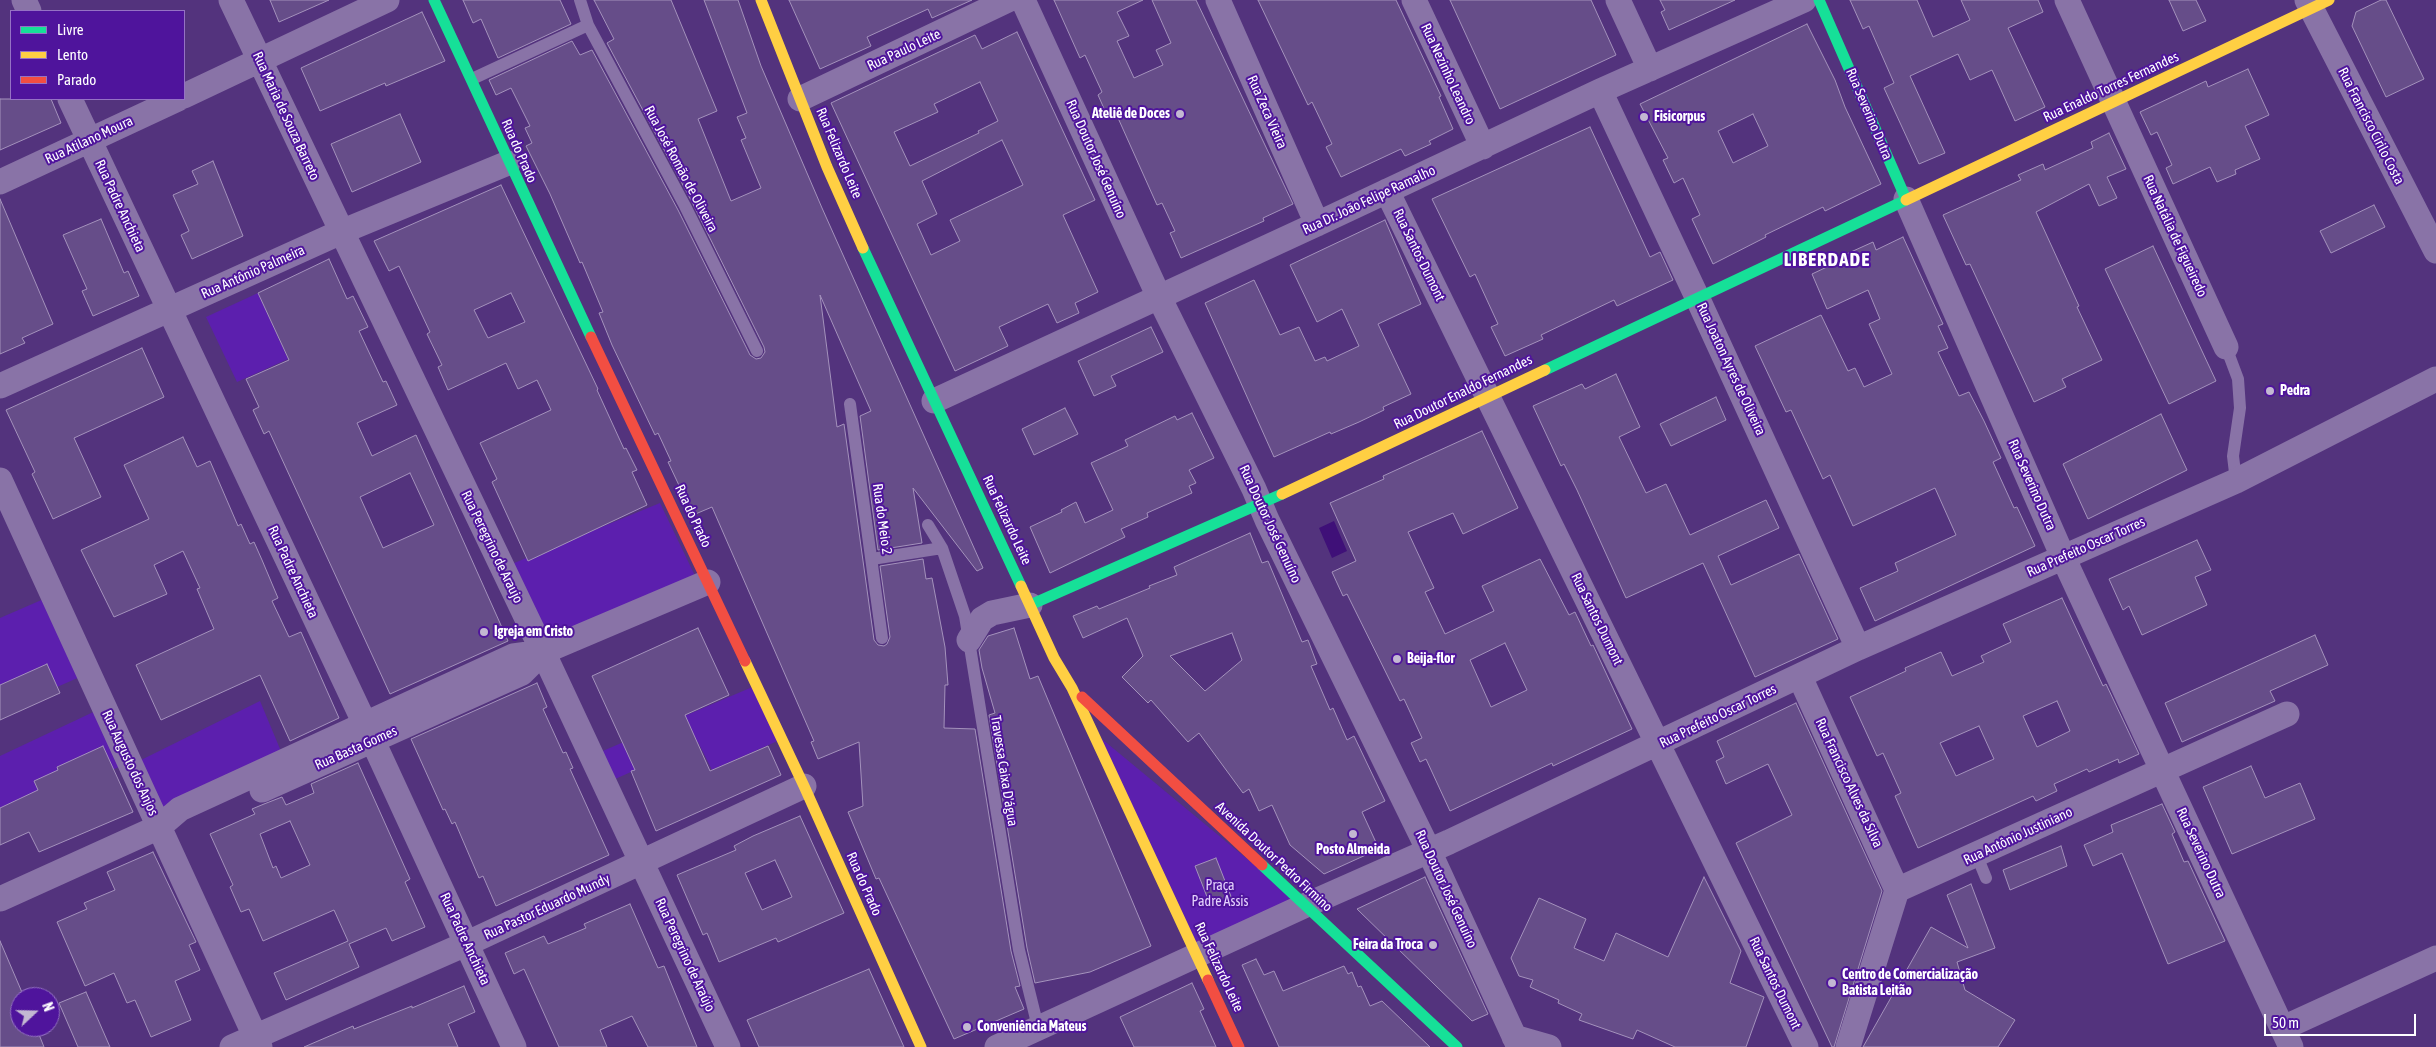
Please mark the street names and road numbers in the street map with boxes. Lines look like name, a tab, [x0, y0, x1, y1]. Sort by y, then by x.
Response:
street label: Rua Nezinho Leandro	[1417, 21, 1479, 127]
street label: Rua Paulo Leite	[864, 26, 944, 74]
street label: Rua Enaldo Torres Fernandes	[2041, 48, 2181, 126]
street label: Rua Maria de Souza Barreto	[249, 49, 323, 183]
street label: Rua Francisco Cirilo Costa	[2334, 65, 2408, 187]
street label: Rua Severino Dutra	[1842, 66, 1896, 162]
street label: Rua Zeca Vieira	[1243, 73, 1291, 151]
street label: Rua Doutor José Genuíno	[1062, 97, 1130, 221]
street label: Rua José Romão de Oliveira	[641, 103, 721, 235]
street label: Rua Felizardo Leite	[812, 105, 866, 201]
street label: Rua Atilano Moura	[42, 112, 136, 168]
street label: Rua do Prado	[498, 117, 540, 185]
street label: Rua Padre Anchieta	[91, 157, 149, 255]
street label: Rua Dr. João Felipe Ramalho	[1300, 162, 1438, 238]
street label: Rua Natália de Figueiredo	[2139, 172, 2211, 300]
street label: Rua Santos Dumont	[1389, 206, 1449, 304]
street label: Rua Antônio Palmeira	[199, 242, 307, 302]
street label: Rua Joaton Ayres de Oliveira	[1693, 300, 1769, 438]
street label: Rua Doutor Enaldo Fernandes	[1391, 351, 1535, 433]
street label: Rua Severino Dutra	[2004, 437, 2060, 533]
street label: Rua Doutor José Genuíno	[1235, 462, 1305, 586]
street label: Rua Felizardo Leite	[979, 473, 1035, 567]
street label: Rua do Prado	[671, 482, 715, 550]
street label: Rua do Meio 2	[869, 482, 895, 556]
street label: Rua Peregrino de Araujo	[457, 488, 527, 606]
street label: Rua Prefeito Oscar Torres	[2024, 513, 2148, 581]
street label: Rua Padre Anchieta	[264, 523, 322, 621]
street label: Rua Santos Dumont	[1567, 570, 1627, 668]
street label: Rua Prefeito Oscar Torres	[1657, 680, 1779, 752]
street label: Rua Augusto dos Anjos	[98, 708, 162, 818]
street label: Travessa Caixa D'água	[987, 714, 1021, 828]
street label: Rua Francisco Alves da Silva	[1812, 716, 1886, 850]
street label: Rua Basta Gomes	[312, 722, 400, 774]
street label: Avenida Doutor Pedro Firmino	[1212, 798, 1336, 916]
street label: Rua Antônio Justiniano	[1961, 803, 2075, 869]
street label: Rua Severino Dutra	[2173, 805, 2229, 901]
street label: Rua Doutor José Genuíno	[1411, 827, 1481, 951]
street label: Rua do Prado	[843, 850, 885, 918]
street label: Rua Pastor Eduardo Mundy	[481, 870, 613, 944]
street label: Rua Padre Anchieta	[436, 890, 494, 988]
street label: Rua Peregrino de Araújo	[651, 896, 719, 1014]
street label: Rua Felizardo Leite	[1191, 920, 1247, 1014]
street label: Rua Santos Dumont	[1745, 934, 1805, 1032]

